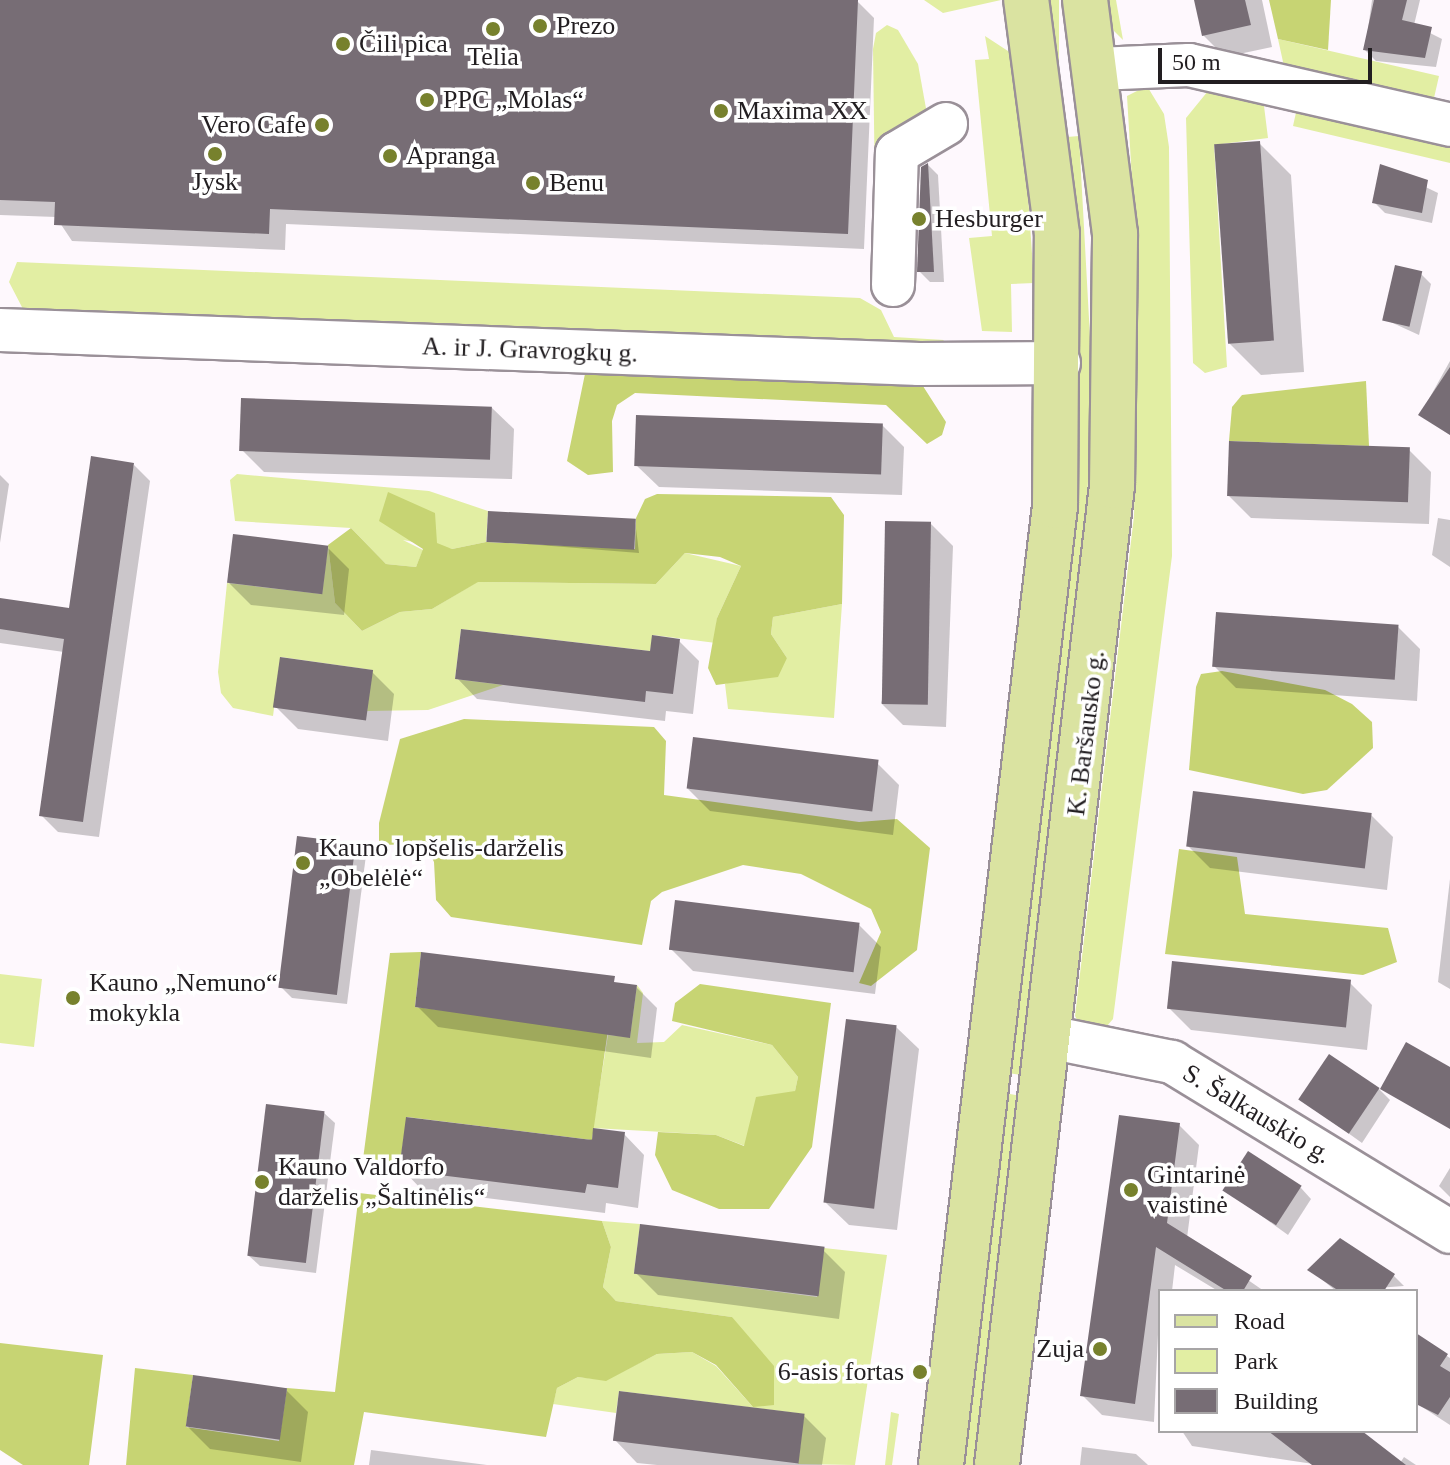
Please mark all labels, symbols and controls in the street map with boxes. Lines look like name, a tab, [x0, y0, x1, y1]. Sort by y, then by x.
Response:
place label: Prezo	[556, 10, 615, 42]
marker: Prezo	[531, 17, 549, 35]
marker: Telia	[484, 20, 502, 38]
place label: Čili pica	[359, 28, 448, 60]
scale bar	[1162, 32, 1376, 82]
marker: Čili pica	[334, 35, 352, 53]
place label: Telia	[467, 41, 519, 73]
text: 50 m	[1172, 49, 1221, 75]
place label: PPC „Molas“	[443, 84, 584, 116]
marker: PPC „Molas“	[418, 91, 436, 109]
place label: Maxima XX	[737, 95, 868, 127]
marker: Maxima XX	[712, 102, 730, 120]
place label: Vero Cafe	[201, 109, 306, 141]
marker: Vero Cafe	[313, 116, 331, 134]
place label: Apranga	[406, 140, 496, 172]
marker: Jysk	[206, 145, 224, 163]
marker: Apranga	[381, 147, 399, 165]
place label: Jysk	[192, 166, 238, 198]
place label: Benu	[549, 167, 604, 199]
marker: Benu	[524, 174, 542, 192]
place label: Hesburger	[935, 203, 1043, 235]
marker: Hesburger	[910, 210, 928, 228]
street label: A. ir J. Gravrogkų g.	[422, 331, 638, 369]
street label: K. Baršausko g.	[1060, 649, 1112, 817]
place label: Kauno lopšelis-darželis „Obelėlė“	[319, 832, 564, 894]
marker: Kauno lopšelis-darželis „Obelėlė“	[294, 854, 312, 872]
place label: Kauno „Nemuno“ mokykla	[89, 967, 277, 1028]
marker: Kauno „Nemuno“ mokykla	[64, 989, 82, 1007]
street label: S. Šalkauskio g.	[1177, 1057, 1337, 1171]
place label: Kauno Valdorfo darželis „Šaltinėlis“	[278, 1151, 485, 1212]
place label: Gintarinė vaistinė	[1147, 1159, 1245, 1220]
marker: Kauno Valdorfo darželis „Šaltinėlis“	[253, 1173, 271, 1191]
marker: Gintarinė vaistinė	[1122, 1181, 1140, 1199]
legend	[1158, 1289, 1418, 1433]
text: Road	[1234, 1308, 1285, 1334]
place label: Zuja	[1036, 1333, 1084, 1365]
marker: Zuja	[1091, 1340, 1109, 1358]
text: Park	[1234, 1348, 1278, 1374]
place label: 6-asis fortas	[778, 1356, 904, 1388]
marker: 6-asis fortas	[911, 1363, 929, 1381]
text: Building	[1234, 1388, 1318, 1414]

